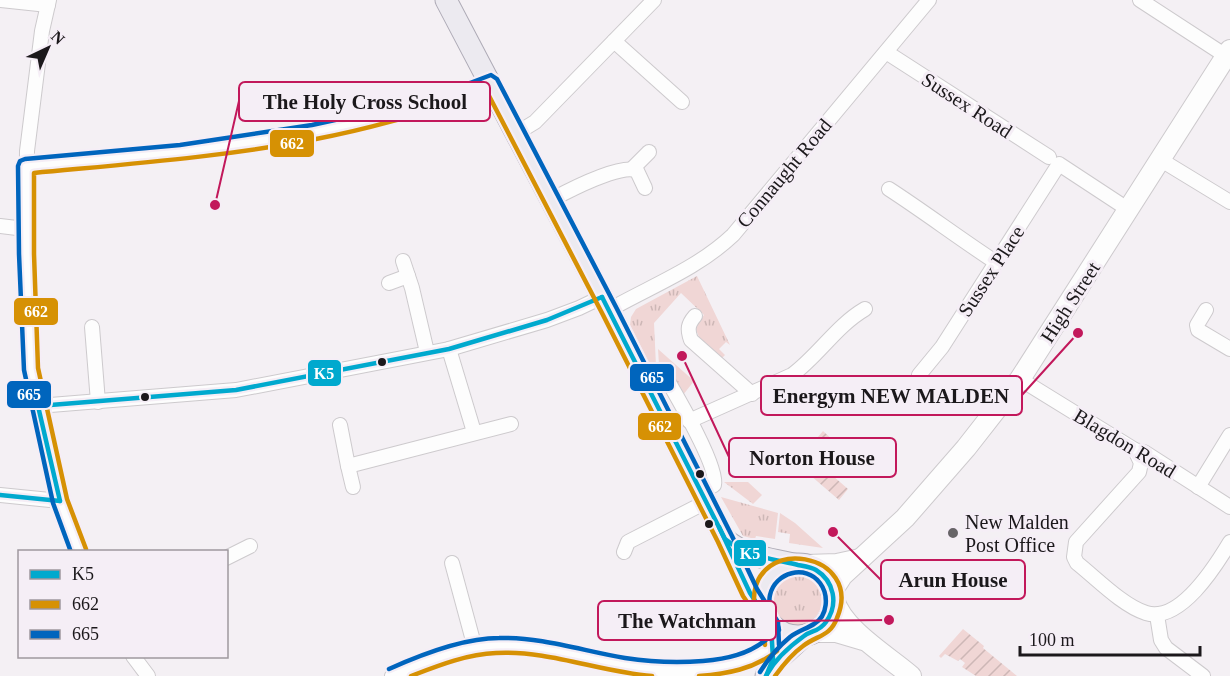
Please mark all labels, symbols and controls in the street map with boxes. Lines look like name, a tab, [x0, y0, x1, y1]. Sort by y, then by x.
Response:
north arrow	[18, 18, 78, 78]
text: N	[48, 27, 68, 48]
street label: Sussex Road	[918, 68, 1016, 142]
callout: The Holy Cross School	[239, 82, 490, 121]
text: The Holy Cross School	[263, 90, 467, 114]
street label: Connaught Road	[732, 114, 837, 232]
line badge: 662	[269, 129, 315, 158]
text: 662	[280, 135, 304, 152]
street label: Sussex Place	[953, 221, 1029, 321]
street label: High Street	[1036, 257, 1105, 347]
line badge: 662	[13, 297, 59, 326]
text: 662	[24, 303, 48, 320]
unlabelled marker	[376, 356, 388, 368]
line badge: K5	[307, 359, 342, 387]
line badge: 665	[629, 363, 675, 392]
text: K5	[314, 365, 334, 382]
text: 665	[640, 369, 664, 386]
callout: Energym NEW MALDEN	[761, 376, 1022, 415]
line badge: 665	[6, 380, 52, 409]
text: Energym NEW MALDEN	[773, 384, 1009, 408]
text: 665	[17, 386, 41, 403]
unlabelled marker	[139, 391, 151, 403]
street label: Blagdon Road	[1070, 404, 1180, 483]
line badge: 662	[637, 412, 682, 441]
text: 662	[648, 418, 672, 435]
callout: Norton House	[729, 438, 896, 477]
text: Norton House	[749, 446, 875, 470]
unlabelled marker	[694, 468, 706, 480]
place label: New Malden Post Office	[965, 511, 1069, 556]
unlabelled marker	[703, 518, 715, 530]
marker: New Malden Post Office	[946, 526, 960, 540]
line badge: K5	[733, 539, 767, 567]
text: K5	[740, 545, 760, 562]
legend	[18, 550, 228, 658]
callout: Arun House	[881, 560, 1025, 599]
text: K5	[72, 564, 94, 584]
text: Arun House	[898, 568, 1008, 592]
text: 662	[72, 594, 99, 614]
callout: The Watchman	[598, 601, 776, 640]
text: The Watchman	[618, 609, 756, 633]
scale bar	[1020, 619, 1200, 657]
text: 665	[72, 624, 99, 644]
text: 100 m	[1029, 630, 1075, 650]

